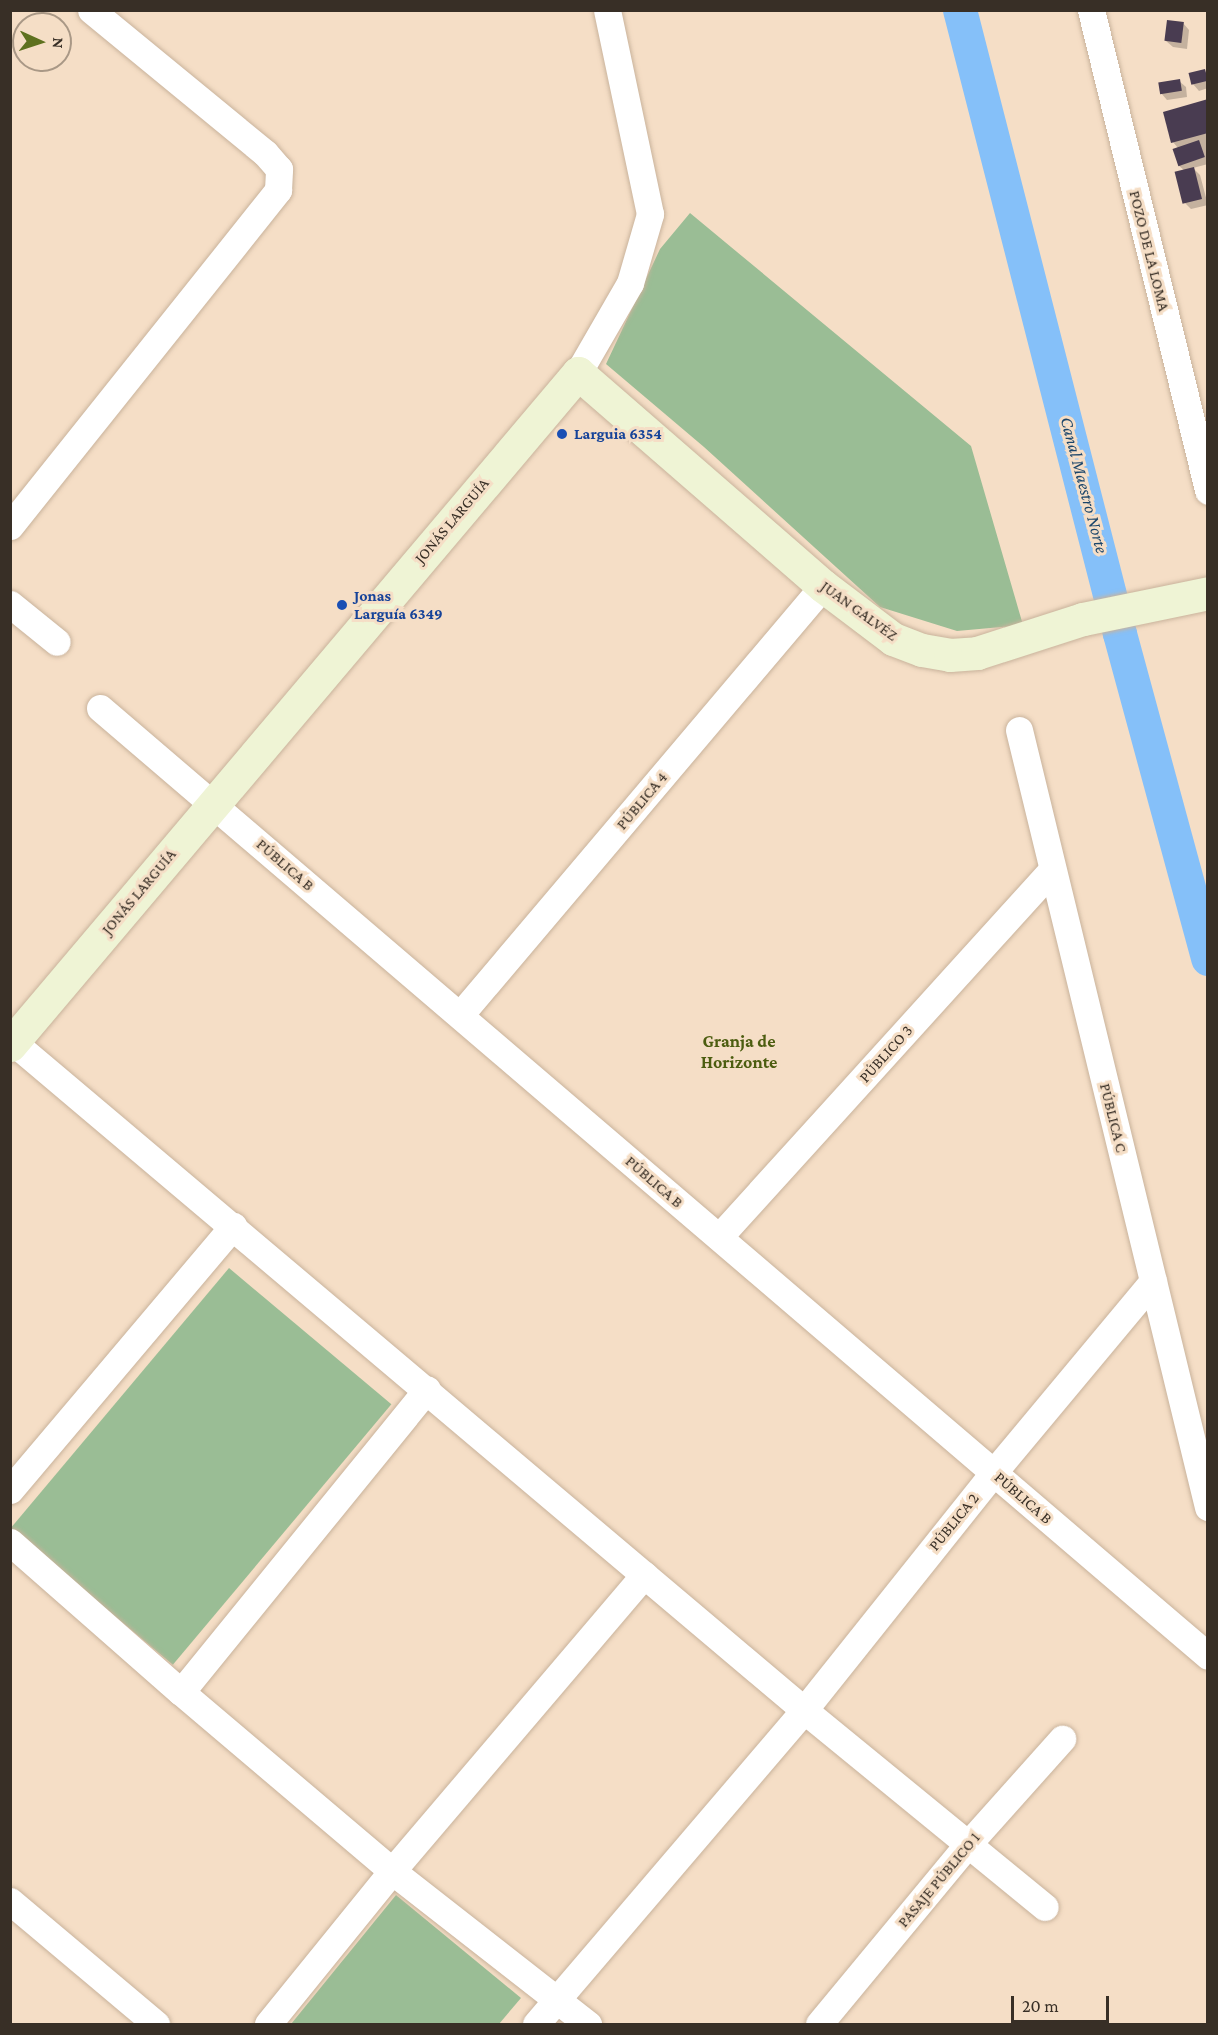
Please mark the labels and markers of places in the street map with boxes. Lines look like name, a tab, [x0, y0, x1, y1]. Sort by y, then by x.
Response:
place label: Larguia 6354	[574, 424, 662, 444]
marker: Larguia 6354	[555, 427, 569, 441]
place label: Jonas Larguía 6349	[354, 586, 443, 624]
marker: Jonas Larguía 6349	[335, 598, 349, 612]

